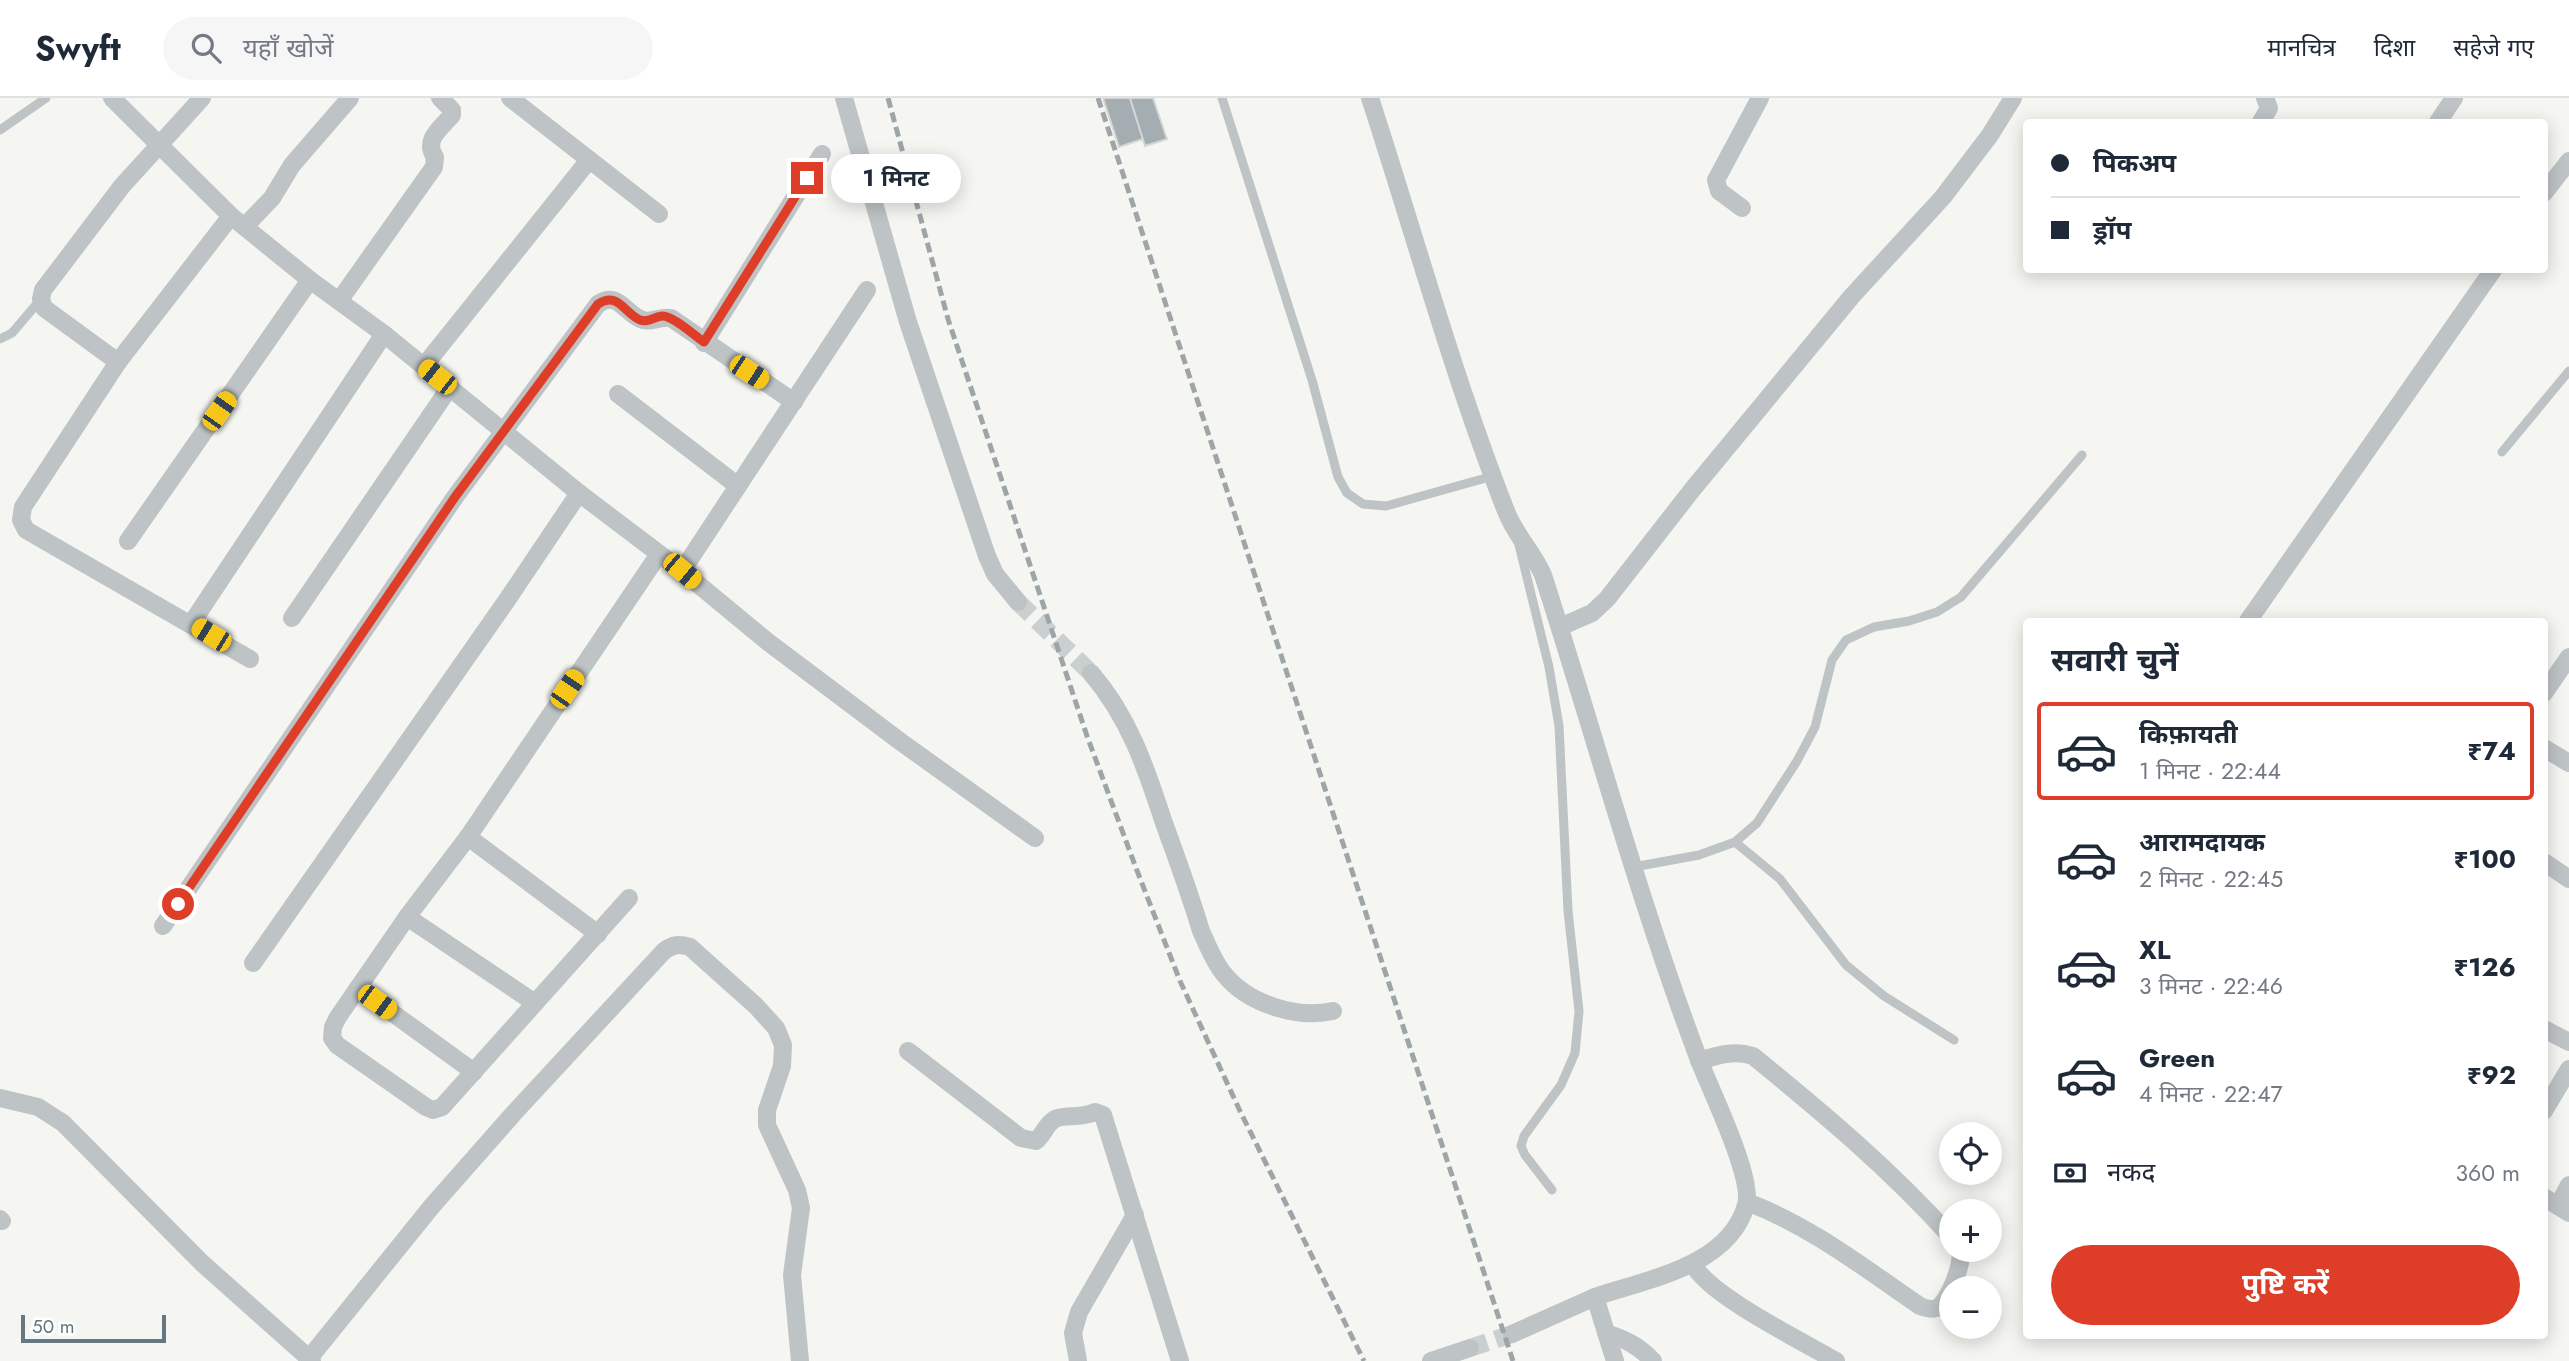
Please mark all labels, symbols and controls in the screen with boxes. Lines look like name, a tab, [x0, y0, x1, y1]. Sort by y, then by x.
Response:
search box	[163, 17, 653, 80]
text: Swyft	[35, 25, 121, 72]
icon: search	[187, 29, 225, 67]
text: यहाँ खोजें	[243, 29, 334, 67]
text: मानचित्र	[2267, 30, 2336, 65]
text: दिशा	[2374, 30, 2415, 65]
text: सहेजे गए	[2453, 30, 2534, 65]
text: पिकअप	[2093, 144, 2176, 182]
callout: 1 मिनट	[832, 154, 961, 202]
text: 1 मिनट	[863, 161, 929, 195]
route end	[791, 162, 823, 194]
text: ड्रॉप	[2093, 211, 2131, 249]
car	[726, 352, 773, 392]
car	[414, 356, 461, 398]
car	[199, 388, 240, 434]
car	[660, 549, 705, 593]
car	[188, 615, 235, 655]
text: सवारी चुनें	[2051, 637, 2178, 683]
car	[547, 666, 588, 712]
text: किफ़ायती	[2139, 715, 2238, 753]
icon: car	[2055, 720, 2118, 783]
text: ₹74	[2467, 732, 2516, 770]
text: 1 मिनट · 22:44	[2139, 754, 2281, 788]
text: आरामदायक	[2139, 823, 2265, 861]
icon: car	[2055, 828, 2118, 891]
text: ₹100	[2453, 840, 2516, 878]
text: 2 मिनट · 22:45	[2139, 862, 2283, 896]
route start	[162, 888, 194, 920]
text: XL	[2139, 931, 2171, 969]
icon: car	[2055, 936, 2118, 999]
text: ₹126	[2453, 948, 2516, 986]
text: 3 मिनट · 22:46	[2139, 969, 2283, 1003]
car	[354, 981, 401, 1023]
text: Green	[2139, 1039, 2215, 1077]
icon: car	[2055, 1044, 2118, 1107]
text: ₹92	[2467, 1056, 2516, 1094]
text: 4 मिनट · 22:47	[2139, 1077, 2283, 1111]
map controls	[1939, 1122, 2002, 1339]
button: locate	[1939, 1122, 2002, 1185]
text: नकद	[2107, 1153, 2155, 1191]
icon: cash	[2051, 1154, 2089, 1192]
text: 360 m	[2456, 1156, 2520, 1190]
button: +	[1939, 1199, 2002, 1262]
button: पुष्टि करें	[2051, 1245, 2520, 1325]
button: −	[1939, 1276, 2002, 1339]
scale bar	[21, 1312, 166, 1344]
text: 50 m	[32, 1313, 75, 1340]

